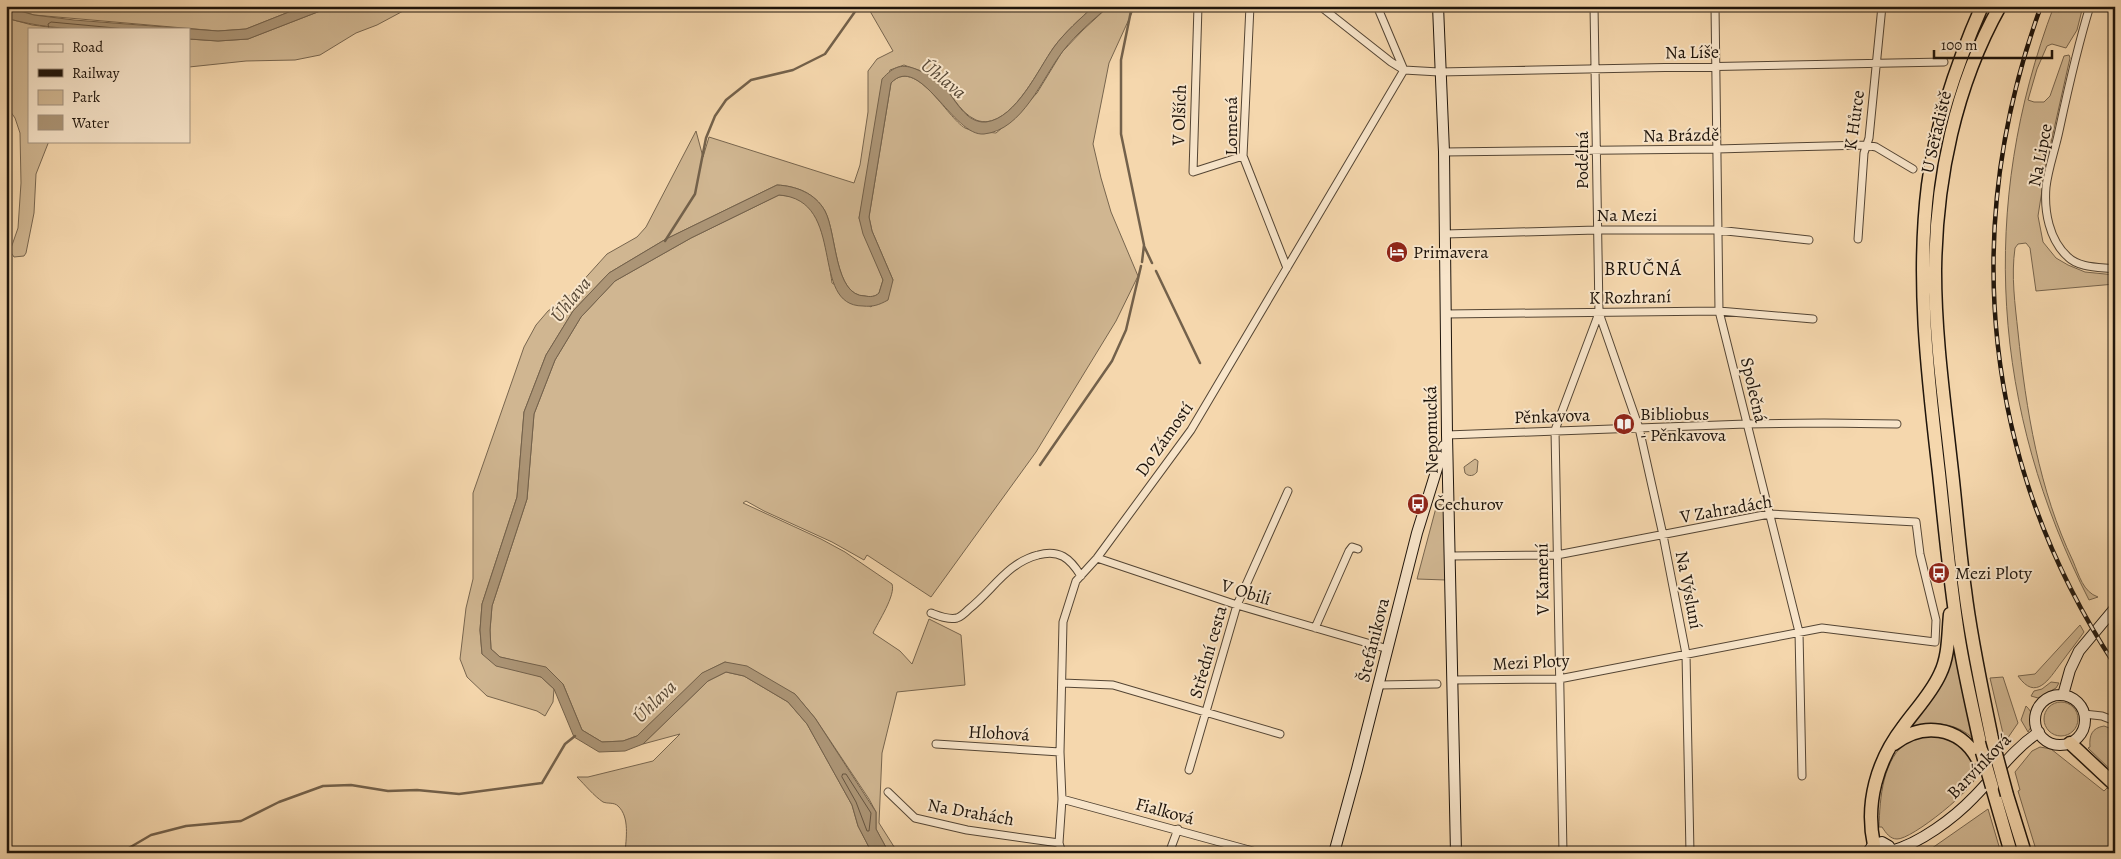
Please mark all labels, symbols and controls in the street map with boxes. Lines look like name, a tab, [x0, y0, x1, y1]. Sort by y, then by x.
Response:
legend	[28, 28, 190, 142]
scale bar	[1934, 28, 2051, 60]
text: 100 m	[1941, 35, 1978, 55]
text: Road	[72, 37, 104, 57]
street label: Na Líše	[1665, 40, 1719, 64]
water label: Úhlava	[915, 52, 972, 105]
text: Railway	[72, 63, 120, 83]
street label: V Olších	[1166, 84, 1192, 147]
text: Park	[72, 87, 101, 107]
street label: K Hůrce	[1838, 88, 1870, 152]
street label: U Seřadiště	[1915, 88, 1957, 176]
street label: Lomená	[1219, 96, 1243, 156]
text: Water	[71, 113, 109, 133]
street label: Na Lipce	[2022, 121, 2058, 189]
street label: Na Brázdě	[1643, 122, 1719, 148]
street label: Podélná	[1570, 130, 1594, 189]
street label: Na Mezi	[1597, 203, 1657, 227]
hotel icon: Primavera	[1385, 240, 1409, 264]
place label: Primavera	[1413, 240, 1489, 264]
district label: BRUČNÁ	[1604, 256, 1682, 282]
water label: Úhlava	[544, 271, 597, 328]
street label: K Rozhraní	[1589, 284, 1671, 310]
street label: Společná	[1735, 355, 1773, 426]
street label: Nepomucká	[1418, 385, 1444, 474]
street label: Do Zámostí	[1130, 397, 1198, 481]
place label: Bibliobus - Pěnkavova	[1640, 402, 1727, 447]
street label: Pěnkavova	[1514, 403, 1591, 429]
library icon: Bibliobus - Pěnkavova	[1612, 412, 1636, 436]
street label: V Zahradách	[1677, 489, 1774, 529]
bus stop icon: Čechurov	[1406, 492, 1430, 516]
place label: Čechurov	[1434, 492, 1504, 516]
street label: V Kamení	[1529, 543, 1555, 616]
street label: Na Výsluní	[1670, 549, 1708, 631]
bus stop icon: Mezi Ploty	[1927, 561, 1951, 585]
place label: Mezi Ploty	[1955, 561, 2033, 585]
street label: V Obilí	[1217, 573, 1274, 611]
street label: Štefánikova	[1351, 595, 1395, 685]
street label: Střední cesta	[1183, 602, 1233, 701]
street label: Mezi Ploty	[1492, 648, 1571, 676]
water label: Úhlava	[627, 674, 682, 729]
street label: Hlohová	[968, 719, 1031, 747]
street label: Barvínková	[1942, 728, 2017, 804]
street label: Fialková	[1133, 792, 1198, 831]
street label: Na Drahách	[926, 793, 1017, 831]

